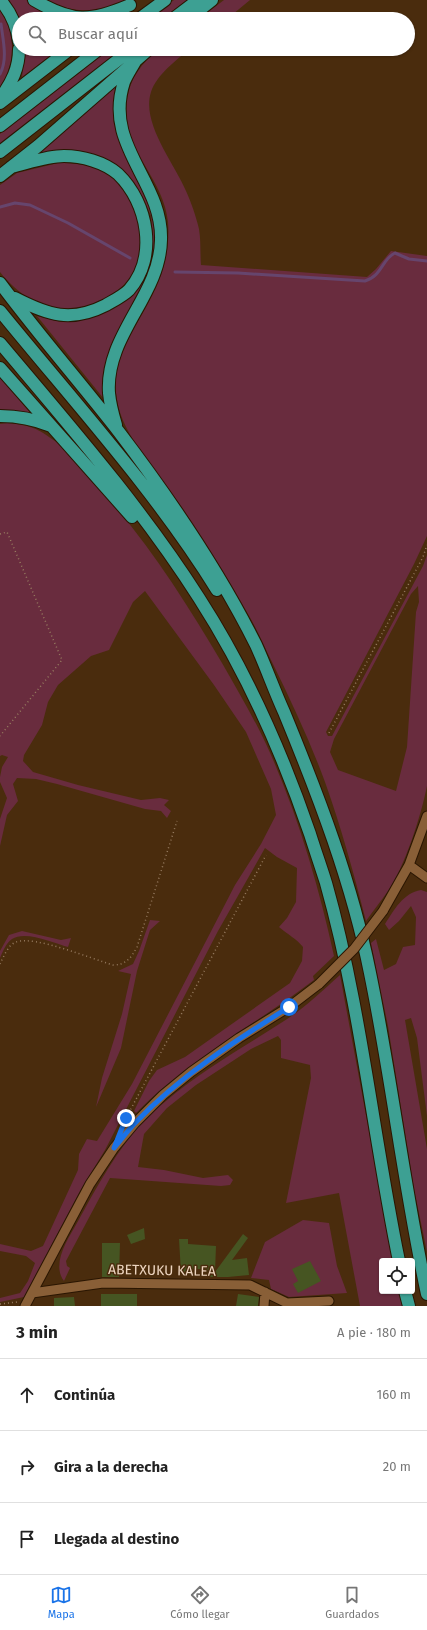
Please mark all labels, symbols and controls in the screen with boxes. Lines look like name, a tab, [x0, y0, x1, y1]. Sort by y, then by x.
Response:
search box	[12, 12, 415, 56]
icon: search	[26, 23, 48, 45]
text: Buscar aquí	[58, 25, 138, 43]
route start	[280, 998, 298, 1016]
route end	[117, 1109, 135, 1127]
map controls	[379, 1258, 415, 1294]
button: locate	[379, 1258, 415, 1294]
street label: ABETXUKU KALEA	[108, 1261, 216, 1280]
text: 3 min	[16, 1322, 58, 1343]
text: A pie · 180 m	[337, 1325, 411, 1340]
icon: ahead	[16, 1384, 38, 1406]
text: Continúa	[54, 1386, 115, 1404]
text: 160 m	[377, 1387, 411, 1402]
icon: right	[16, 1456, 38, 1478]
text: Gira a la derecha	[54, 1458, 168, 1476]
text: 20 m	[383, 1459, 411, 1474]
icon: arrive	[16, 1528, 38, 1550]
text: Llegada al destino	[54, 1530, 179, 1548]
tab: Mapa	[48, 1584, 75, 1621]
tab: Cómo llegar	[170, 1584, 230, 1621]
tab: Guardados	[325, 1584, 379, 1621]

